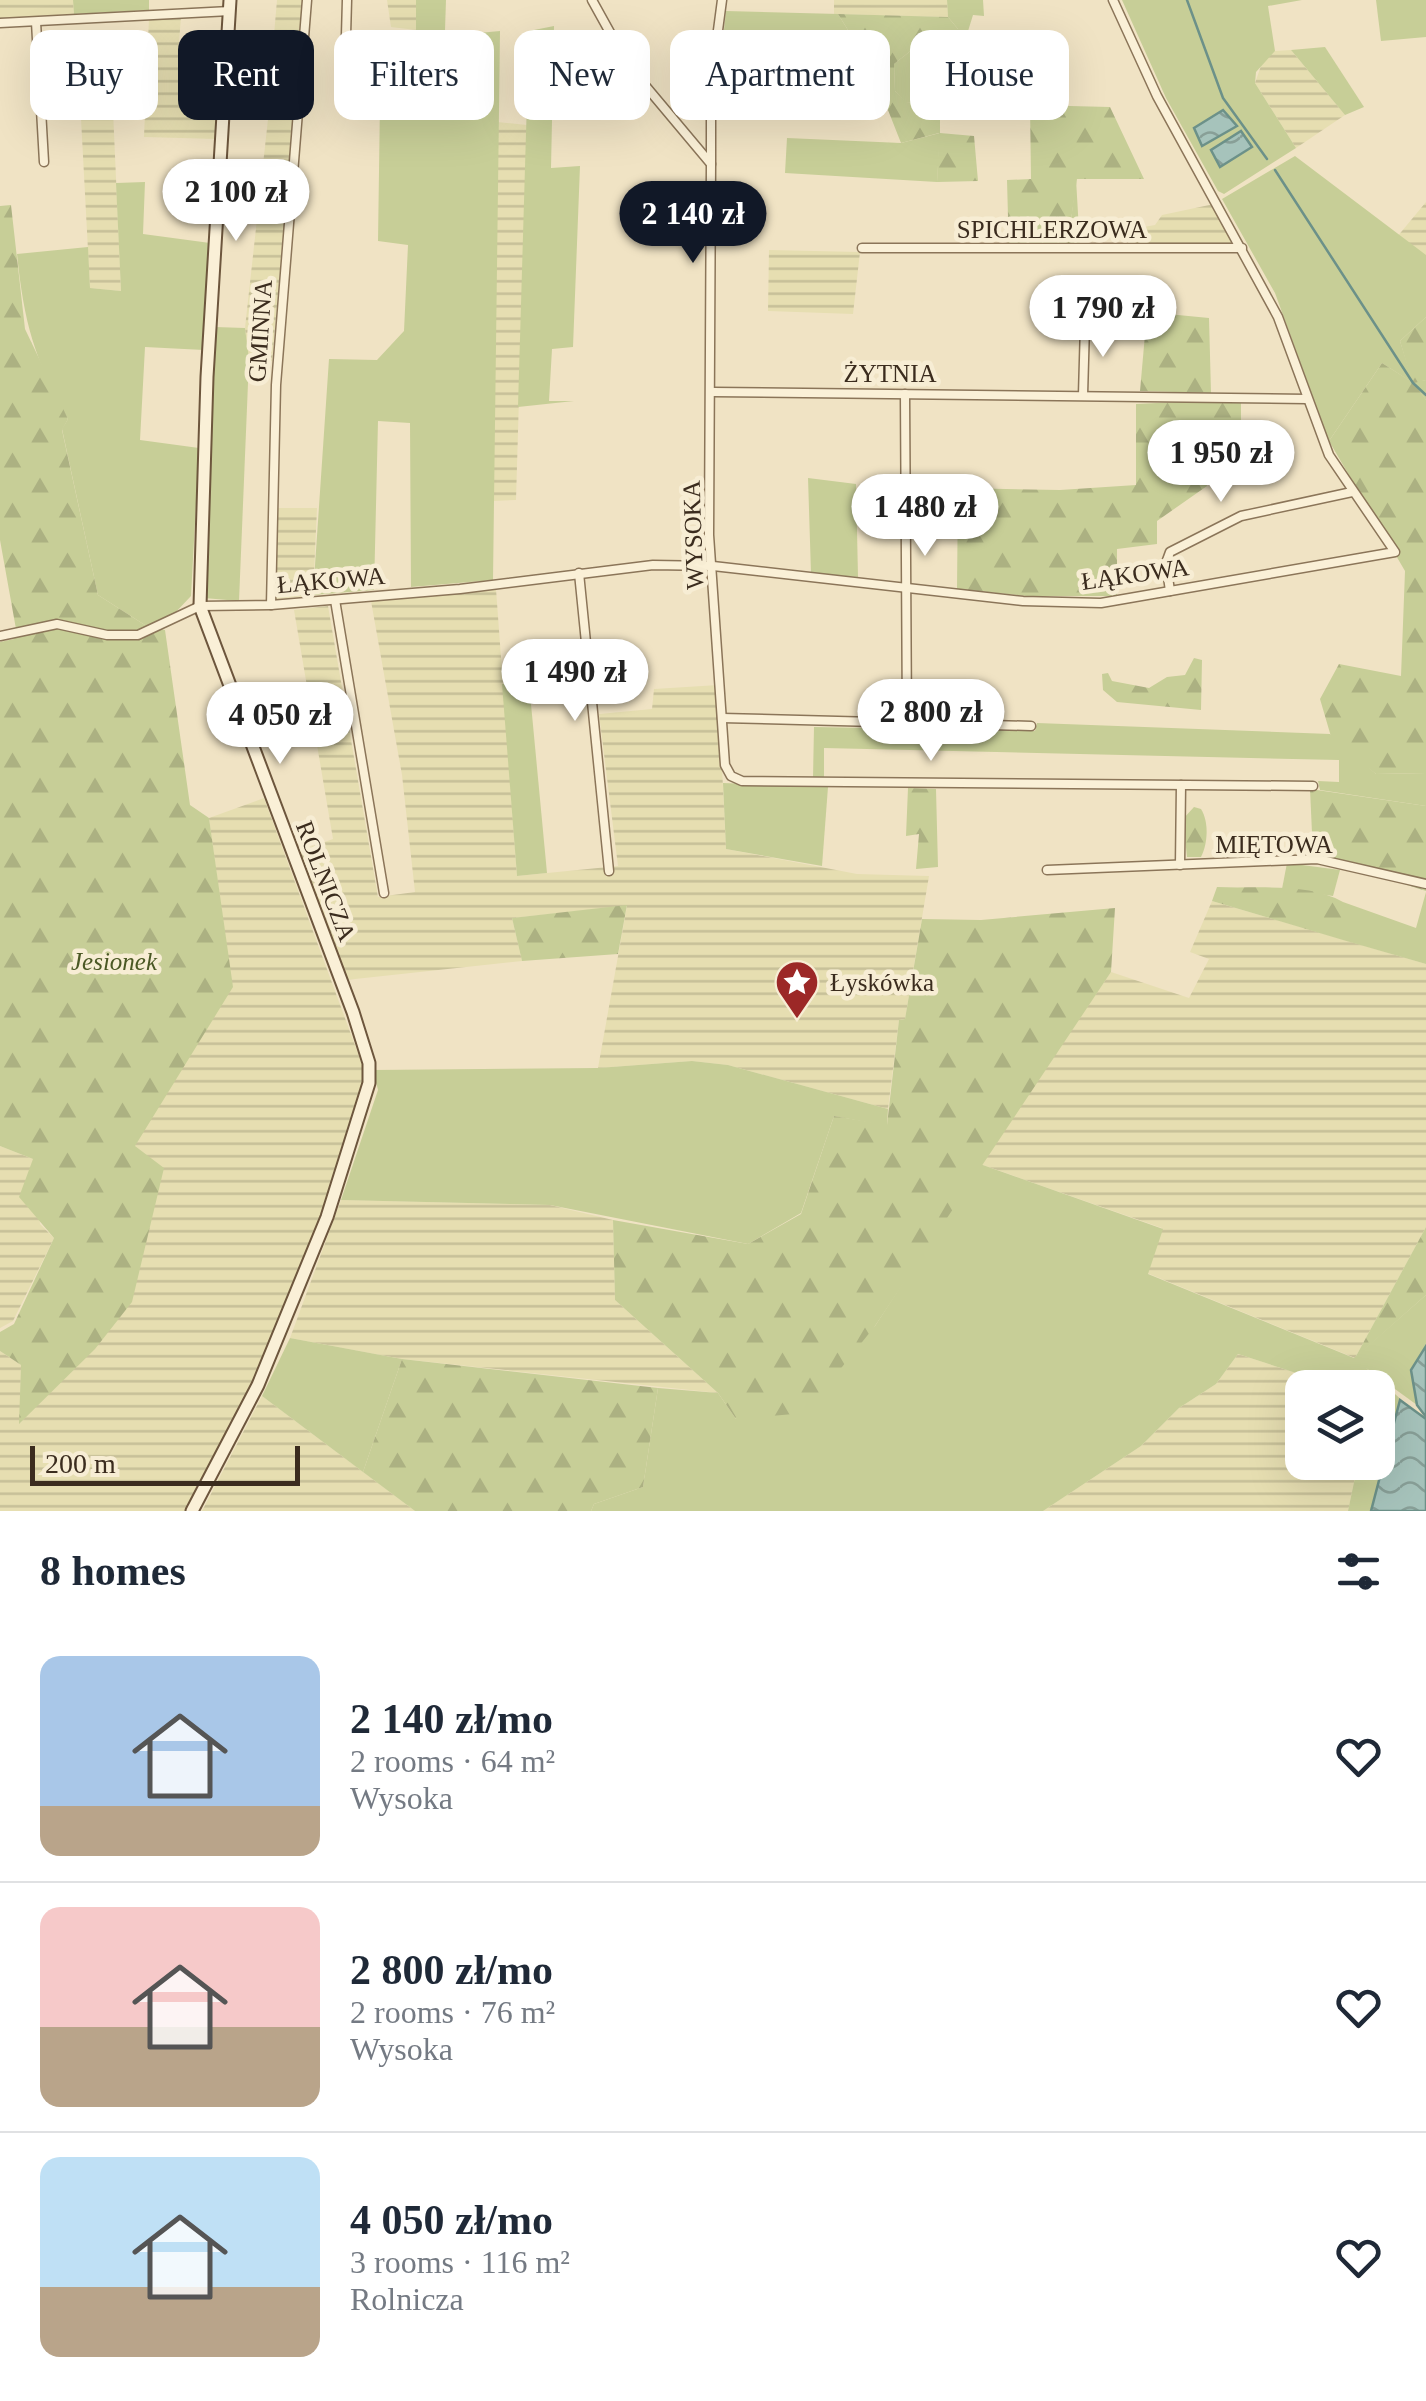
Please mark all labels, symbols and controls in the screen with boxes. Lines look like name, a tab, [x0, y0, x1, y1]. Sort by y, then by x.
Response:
chip: Buy	[30, 30, 158, 120]
chip: Rent	[178, 30, 314, 120]
chip: Filters	[334, 30, 494, 120]
chip: New	[514, 30, 650, 120]
chip: Apartment	[670, 30, 890, 120]
chip: House	[910, 30, 1069, 120]
pin: 2 100 zł	[133, 159, 339, 244]
text: 2 100 zł	[184, 173, 288, 209]
pin: 2 140 zł	[590, 181, 796, 266]
text: 2 140 zł	[641, 195, 745, 231]
street label: SPICHLERZOWA	[957, 216, 1147, 243]
pin: 1 790 zł	[1000, 275, 1206, 360]
street label: GMINNA	[243, 279, 277, 383]
text: 1 790 zł	[1051, 289, 1155, 325]
street label: ŻYTNIA	[843, 360, 937, 387]
pin: 1 950 zł	[1118, 420, 1324, 505]
text: 1 950 zł	[1169, 434, 1273, 470]
pin: 1 480 zł	[822, 474, 1028, 559]
street label: WYSOKA	[678, 480, 708, 590]
text: 1 480 zł	[873, 488, 977, 524]
street label: ŁĄKOWA	[1079, 553, 1191, 595]
street label: ŁĄKOWA	[276, 562, 386, 598]
pin: 1 490 zł	[472, 639, 678, 724]
text: 1 490 zł	[523, 653, 627, 689]
pin: 2 800 zł	[828, 679, 1034, 764]
pin: 4 050 zł	[177, 682, 383, 767]
text: 2 800 zł	[879, 693, 983, 729]
text: 4 050 zł	[228, 696, 332, 732]
street label: ROLNICZA	[291, 817, 361, 945]
street label: MIĘTOWA	[1215, 831, 1333, 858]
park label: Jesionek	[71, 948, 158, 975]
place icon: Łyskówka	[774, 959, 820, 1020]
place label: Łyskówka	[830, 969, 934, 996]
map controls	[1285, 1370, 1395, 1480]
button: layers	[1285, 1370, 1395, 1480]
scale bar	[30, 1441, 300, 1486]
text: 200 m	[45, 1448, 116, 1479]
icon: filters	[1331, 1544, 1386, 1599]
text: 8 homes	[40, 1548, 186, 1594]
icon: home	[120, 1696, 240, 1816]
text: 2 140 zł/mo	[350, 1696, 553, 1742]
icon: heart	[1331, 1729, 1386, 1784]
text: 2 rooms · 64 m²	[350, 1743, 555, 1779]
text: Wysoka	[350, 1780, 453, 1816]
icon: home	[120, 1947, 240, 2067]
text: 2 800 zł/mo	[350, 1947, 553, 1993]
icon: heart	[1331, 1980, 1386, 2035]
text: 2 rooms · 76 m²	[350, 1994, 555, 2030]
text: Wysoka	[350, 2031, 453, 2067]
icon: home	[120, 2197, 240, 2317]
text: 4 050 zł/mo	[350, 2197, 553, 2243]
icon: heart	[1331, 2230, 1386, 2285]
text: 3 rooms · 116 m²	[350, 2244, 570, 2280]
text: Rolnicza	[350, 2281, 464, 2317]

